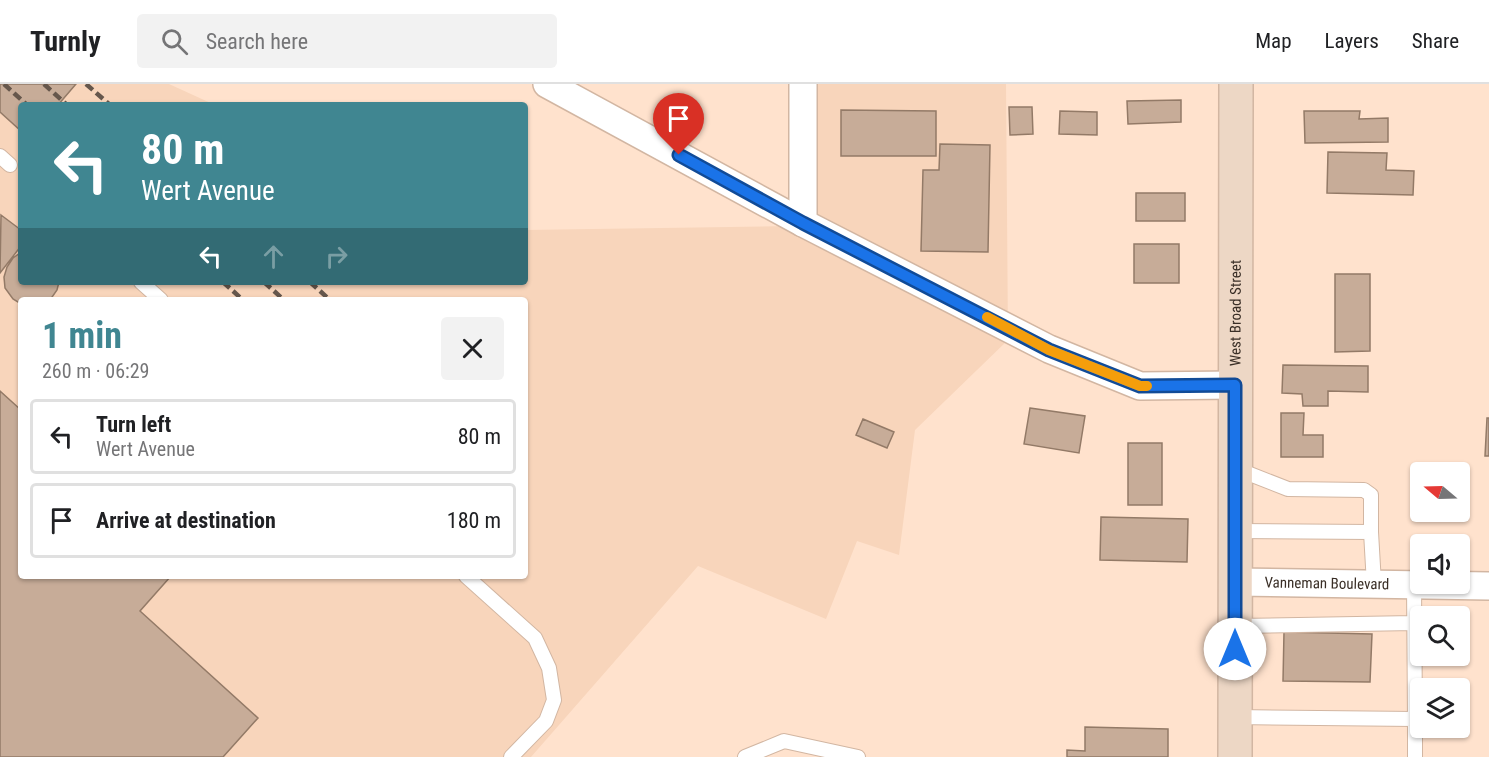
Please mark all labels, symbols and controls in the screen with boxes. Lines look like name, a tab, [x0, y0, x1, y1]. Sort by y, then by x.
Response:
search box	[137, 14, 557, 68]
text: Turnly	[30, 25, 101, 58]
icon: search	[158, 25, 191, 58]
text: Search here	[206, 29, 308, 54]
text: Map	[1255, 29, 1292, 53]
text: Layers	[1325, 29, 1379, 53]
text: Share	[1412, 29, 1459, 53]
pin	[653, 93, 704, 155]
icon: arrive	[662, 102, 695, 135]
text: 80 m	[141, 125, 224, 174]
icon: left	[42, 126, 120, 204]
text: Wert Avenue	[141, 175, 275, 207]
icon: left	[194, 240, 227, 273]
icon: ahead	[257, 240, 290, 273]
icon: right	[320, 240, 353, 273]
street label: West Broad Street	[1227, 260, 1245, 366]
text: 1 min	[42, 315, 122, 357]
button: close	[441, 317, 504, 380]
text: 260 m · 06:29	[42, 359, 149, 383]
text: Turn left	[96, 412, 171, 437]
icon: left	[45, 420, 78, 453]
text: 80 m	[458, 424, 501, 449]
text: Wert Avenue	[96, 437, 195, 461]
north arrow	[1410, 462, 1470, 522]
map controls	[1410, 462, 1470, 738]
icon: arrive	[45, 504, 78, 537]
text: Arrive at destination	[96, 508, 276, 533]
text: 180 m	[447, 508, 501, 533]
button: sound	[1410, 534, 1470, 594]
street label: Vanneman Boulevard	[1264, 573, 1390, 593]
button: search	[1410, 606, 1470, 666]
position arrow	[1203, 617, 1267, 681]
button: layers	[1410, 678, 1470, 738]

